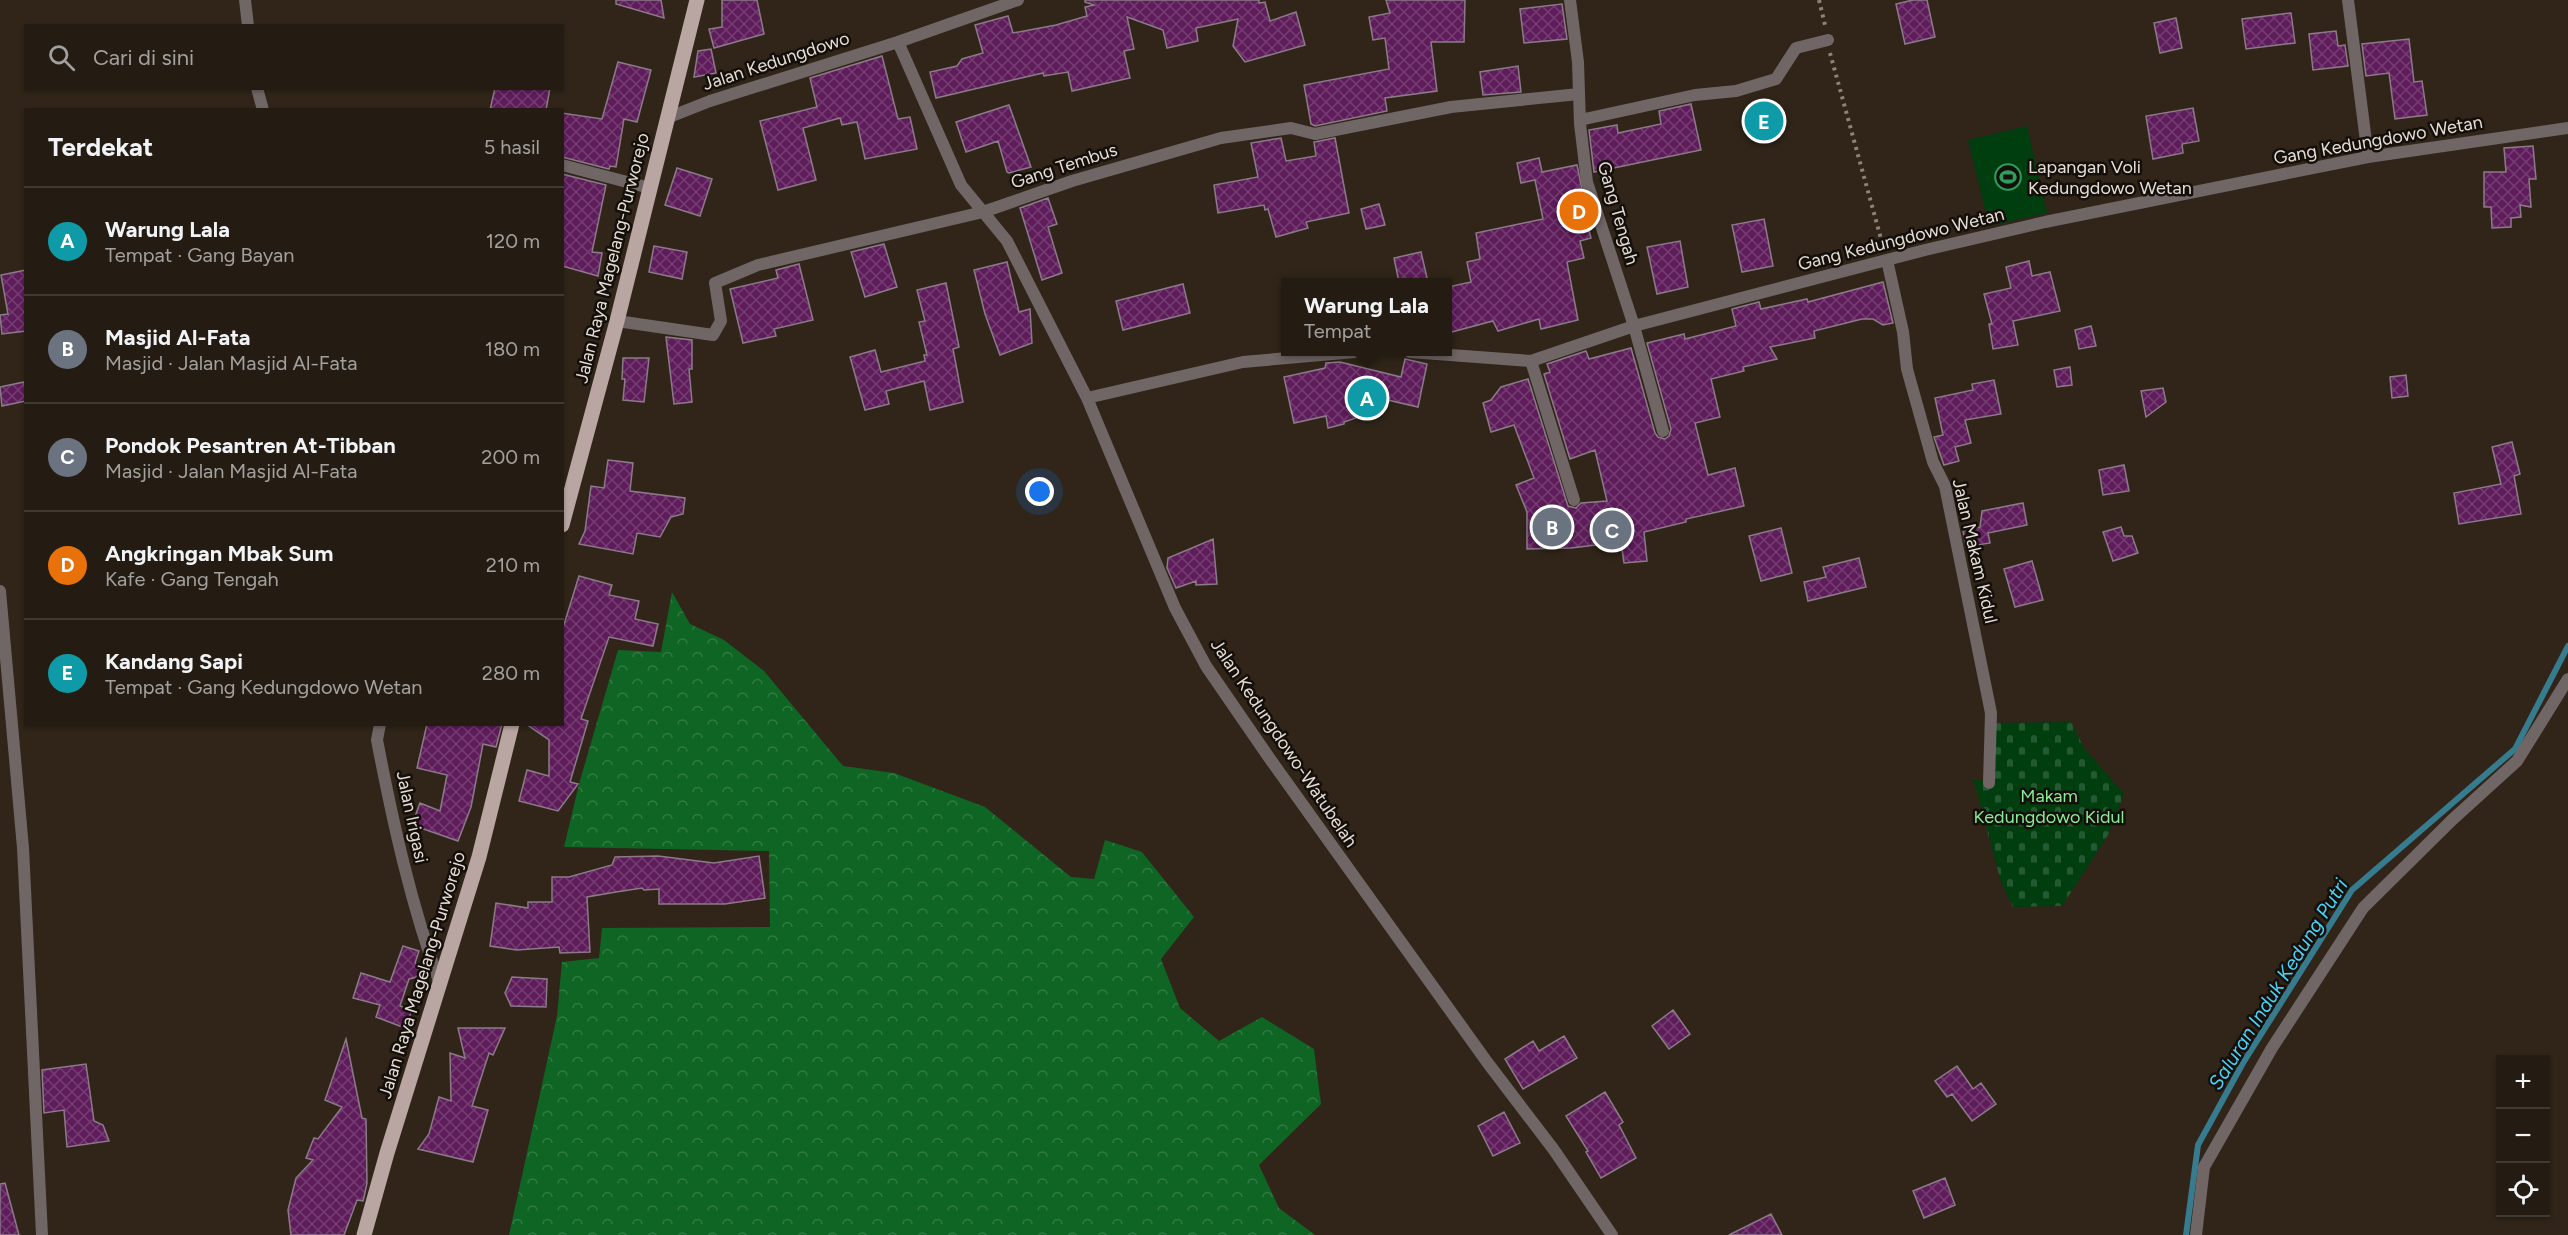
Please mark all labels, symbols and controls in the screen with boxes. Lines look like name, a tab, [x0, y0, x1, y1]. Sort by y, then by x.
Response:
search box	[24, 24, 564, 90]
street label: Jalan Kedungdowo	[700, 27, 852, 95]
icon: search	[45, 41, 78, 74]
text: Cari di sini	[93, 44, 194, 71]
pin: E	[1744, 98, 1784, 144]
street label: Gang Kedungdowo Wetan	[2272, 111, 2484, 169]
street label: Jalan Raya Magelang-Purworejo	[570, 130, 654, 386]
text: Terdekat	[48, 131, 153, 163]
text: 5 hasil	[484, 135, 540, 159]
street label: Gang Tembus	[1008, 138, 1120, 194]
place label: Lapangan Voli Kedungdowo Wetan	[2028, 156, 2192, 199]
street label: Gang Tengah	[1593, 159, 1643, 267]
sports icon: Lapangan Voli Kedungdowo Wetan	[1993, 162, 2023, 192]
pin: D	[1560, 188, 1598, 234]
street label: Gang Kedungdowo Wetan	[1796, 203, 2006, 275]
text: Warung Lala	[105, 216, 230, 243]
text: A	[60, 229, 75, 253]
text: 120 m	[486, 229, 540, 253]
text: Tempat · Gang Bayan	[105, 243, 294, 267]
popup	[1281, 278, 1452, 356]
text: Warung Lala	[1304, 292, 1429, 319]
text: Tempat	[1304, 319, 1371, 343]
text: Masjid Al-Fata	[105, 324, 251, 351]
text: B	[61, 337, 74, 361]
text: 180 m	[485, 337, 540, 361]
text: Masjid · Jalan Masjid Al-Fata	[105, 351, 357, 375]
pin: A	[1348, 376, 1386, 420]
text: Pondok Pesantren At-Tibban	[105, 432, 396, 459]
text: C	[60, 445, 75, 469]
text: 200 m	[481, 445, 540, 469]
text: Masjid · Jalan Masjid Al-Fata	[105, 459, 357, 483]
your location	[1025, 477, 1054, 506]
street label: Jalan Makam Kidul	[1948, 477, 2002, 625]
pin: B	[1532, 504, 1572, 550]
pin: C	[1592, 508, 1632, 552]
text: Angkringan Mbak Sum	[105, 540, 333, 567]
text: D	[61, 553, 75, 577]
text: 210 m	[486, 553, 540, 577]
text: Kafe · Gang Tengah	[105, 567, 279, 591]
street label: Jalan Kedungdowo-Watubelah	[1206, 635, 1362, 851]
text: Kandang Sapi	[105, 648, 243, 675]
text: E	[62, 661, 73, 685]
text: 280 m	[482, 661, 540, 685]
text: Tempat · Gang Kedungdowo Wetan	[105, 675, 422, 699]
street label: Jalan Irigasi	[392, 769, 432, 865]
park label: Makam Kedungdowo Kidul	[1973, 785, 2125, 828]
street label: Jalan Raya Magelang-Purworejo	[374, 849, 470, 1101]
water label: Saluran Induk Kedung Putri	[2203, 874, 2353, 1094]
map controls	[2496, 1055, 2550, 1217]
button: +	[2496, 1055, 2550, 1109]
button: −	[2496, 1109, 2550, 1163]
button: locate	[2496, 1163, 2550, 1217]

